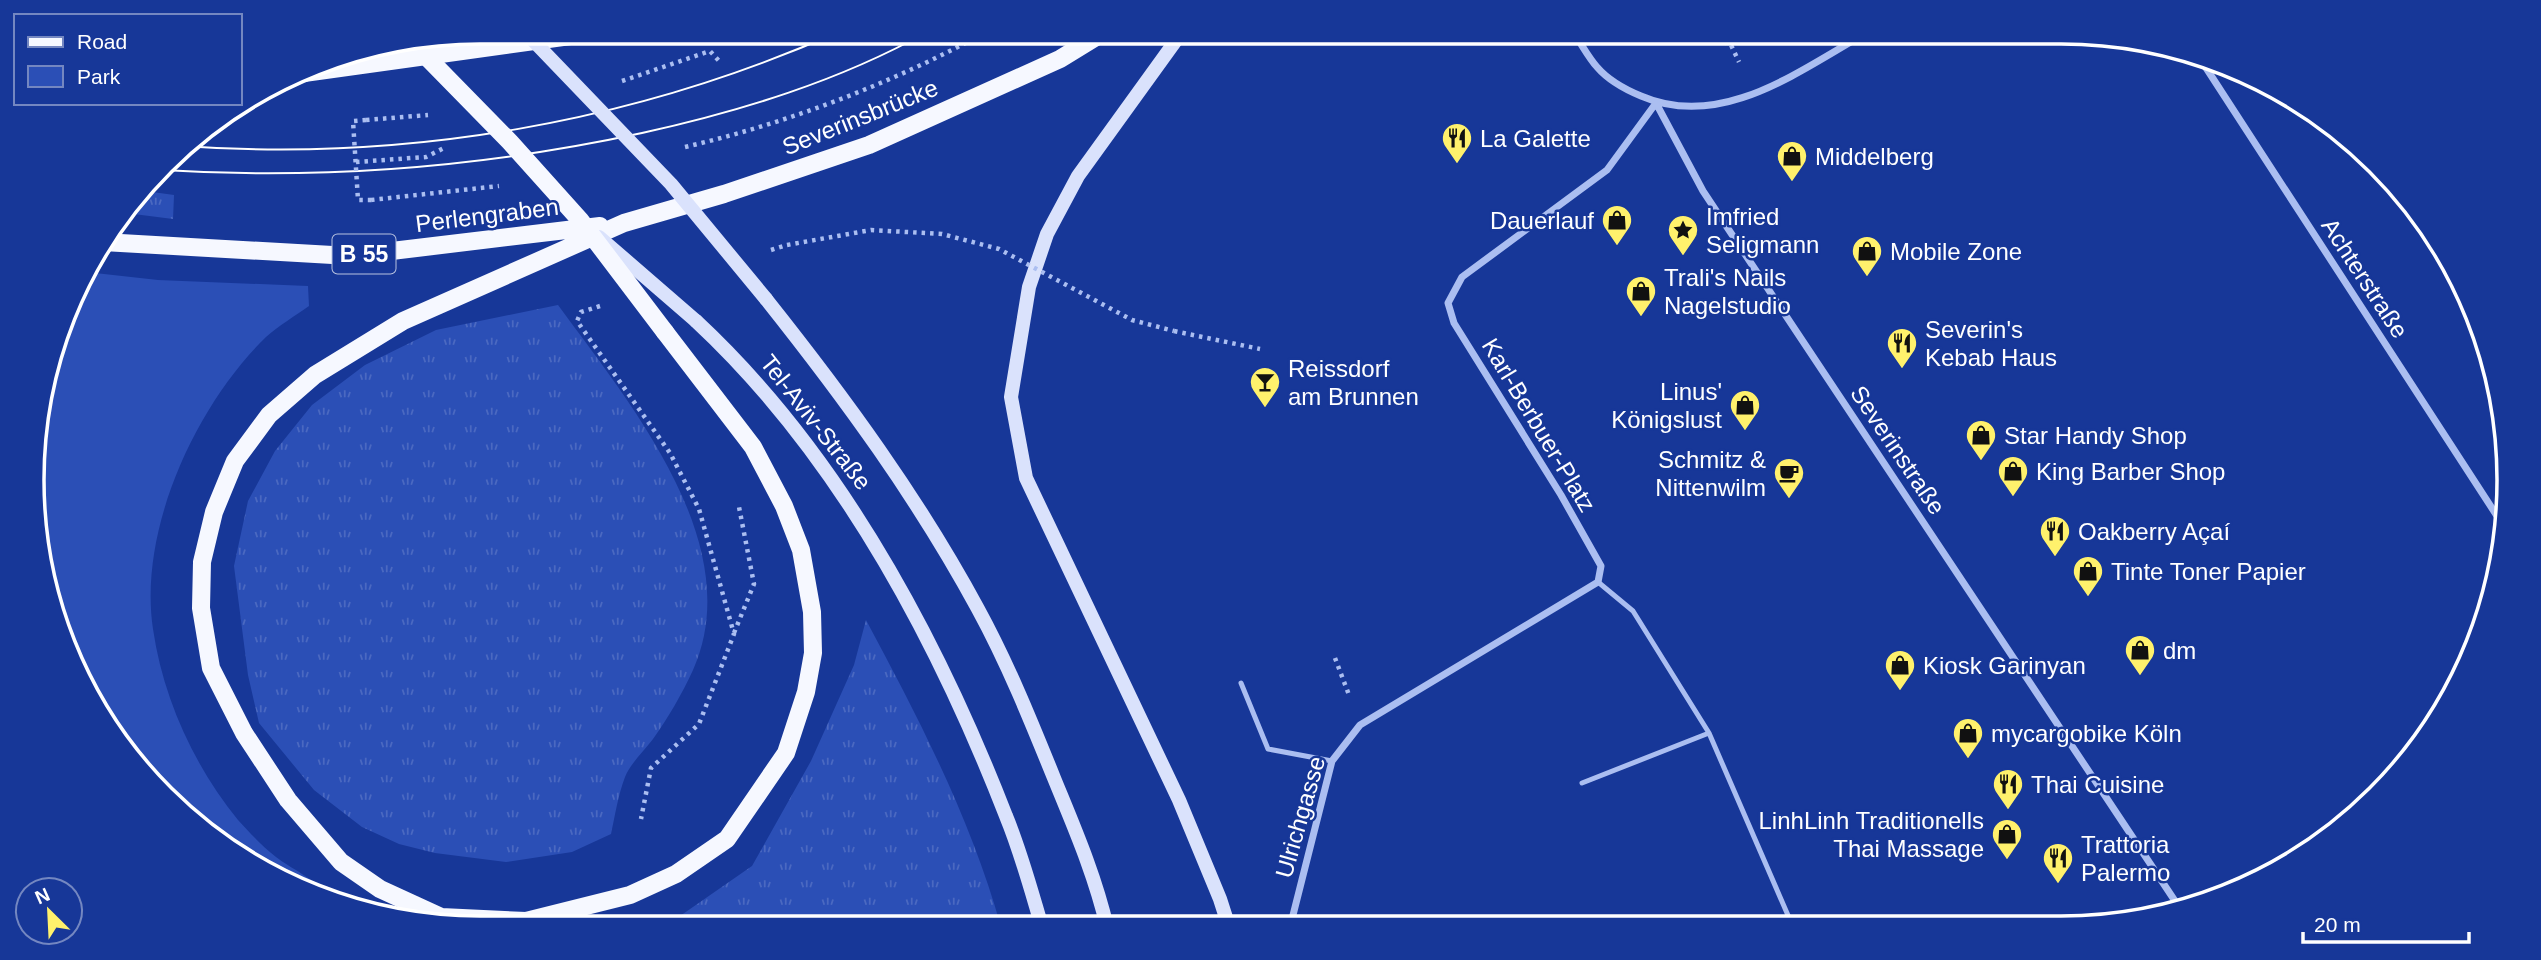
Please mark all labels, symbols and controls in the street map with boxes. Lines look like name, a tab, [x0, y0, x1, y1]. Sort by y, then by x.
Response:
legend	[14, 14, 242, 105]
text: Road	[77, 30, 127, 53]
text: Park	[77, 65, 121, 88]
street label: Severinsbrücke	[778, 73, 942, 161]
restaurant icon: La Galette	[1440, 121, 1474, 165]
place label: La Galette	[1480, 125, 1591, 152]
shop icon: Middelberg	[1775, 139, 1809, 183]
place label: Middelberg	[1815, 143, 1934, 170]
street label: Perlengraben	[414, 193, 560, 237]
shop icon: Dauerlauf	[1600, 203, 1634, 247]
place label: Imfried Seligmann	[1706, 203, 1819, 258]
place label: Dauerlauf	[1490, 207, 1594, 234]
place icon: Imfried Seligmann	[1666, 213, 1700, 257]
street label: Achterstraße	[2316, 213, 2414, 343]
road number: B 55	[332, 234, 396, 274]
shop icon: Mobile Zone	[1850, 234, 1884, 278]
place label: Mobile Zone	[1890, 238, 2022, 265]
place label: Trali's Nails Nagelstudio	[1664, 264, 1791, 319]
shop icon: Trali's Nails Nagelstudio	[1624, 274, 1658, 318]
place label: Severin's Kebab Haus	[1925, 316, 2057, 371]
restaurant icon: Severin's Kebab Haus	[1885, 326, 1919, 370]
street label: Karl-Berbuer-Platz	[1477, 333, 1601, 517]
street label: Tel-Aviv-Straße	[755, 349, 877, 495]
place label: Reissdorf am Brunnen	[1288, 355, 1419, 410]
bar icon: Reissdorf am Brunnen	[1248, 365, 1282, 409]
place label: Linus' Königslust	[1611, 378, 1722, 433]
street label: Severinstraße	[1845, 381, 1951, 519]
shop icon: Linus' Königslust	[1728, 388, 1762, 432]
shop icon: Star Handy Shop	[1964, 418, 1998, 462]
place label: Star Handy Shop	[2004, 422, 2187, 449]
place label: Schmitz & Nittenwilm	[1655, 446, 1766, 501]
shop icon: King Barber Shop	[1996, 454, 2030, 498]
cafe icon: Schmitz & Nittenwilm	[1772, 456, 1806, 500]
place label: King Barber Shop	[2036, 458, 2225, 485]
restaurant icon: Oakberry Açaí	[2038, 514, 2072, 558]
place label: Oakberry Açaí	[2078, 518, 2230, 545]
shop icon: Tinte Toner Papier	[2071, 554, 2105, 598]
place label: Tinte Toner Papier	[2111, 558, 2306, 585]
shop icon: dm	[2123, 633, 2157, 677]
place label: dm	[2163, 637, 2196, 664]
shop icon: Kiosk Garinyan	[1883, 648, 1917, 692]
place label: Kiosk Garinyan	[1923, 652, 2086, 679]
shop icon: mycargobike Köln	[1951, 716, 1985, 760]
place label: mycargobike Köln	[1991, 720, 2182, 747]
street label: Ulrichgasse	[1270, 753, 1330, 881]
restaurant icon: Thai Cuisine	[1991, 767, 2025, 811]
place label: Thai Cuisine	[2031, 771, 2164, 798]
place label: LinhLinh Traditionells Thai Massage	[1759, 807, 1984, 862]
shop icon: LinhLinh Traditionells Thai Massage	[1990, 817, 2024, 861]
place label: Trattoria Palermo	[2081, 831, 2170, 886]
restaurant icon: Trattoria Palermo	[2041, 841, 2075, 885]
north arrow	[14, 876, 84, 946]
text: N	[32, 884, 53, 908]
scale bar	[2303, 900, 2469, 944]
text: 20 m	[2314, 913, 2361, 936]

